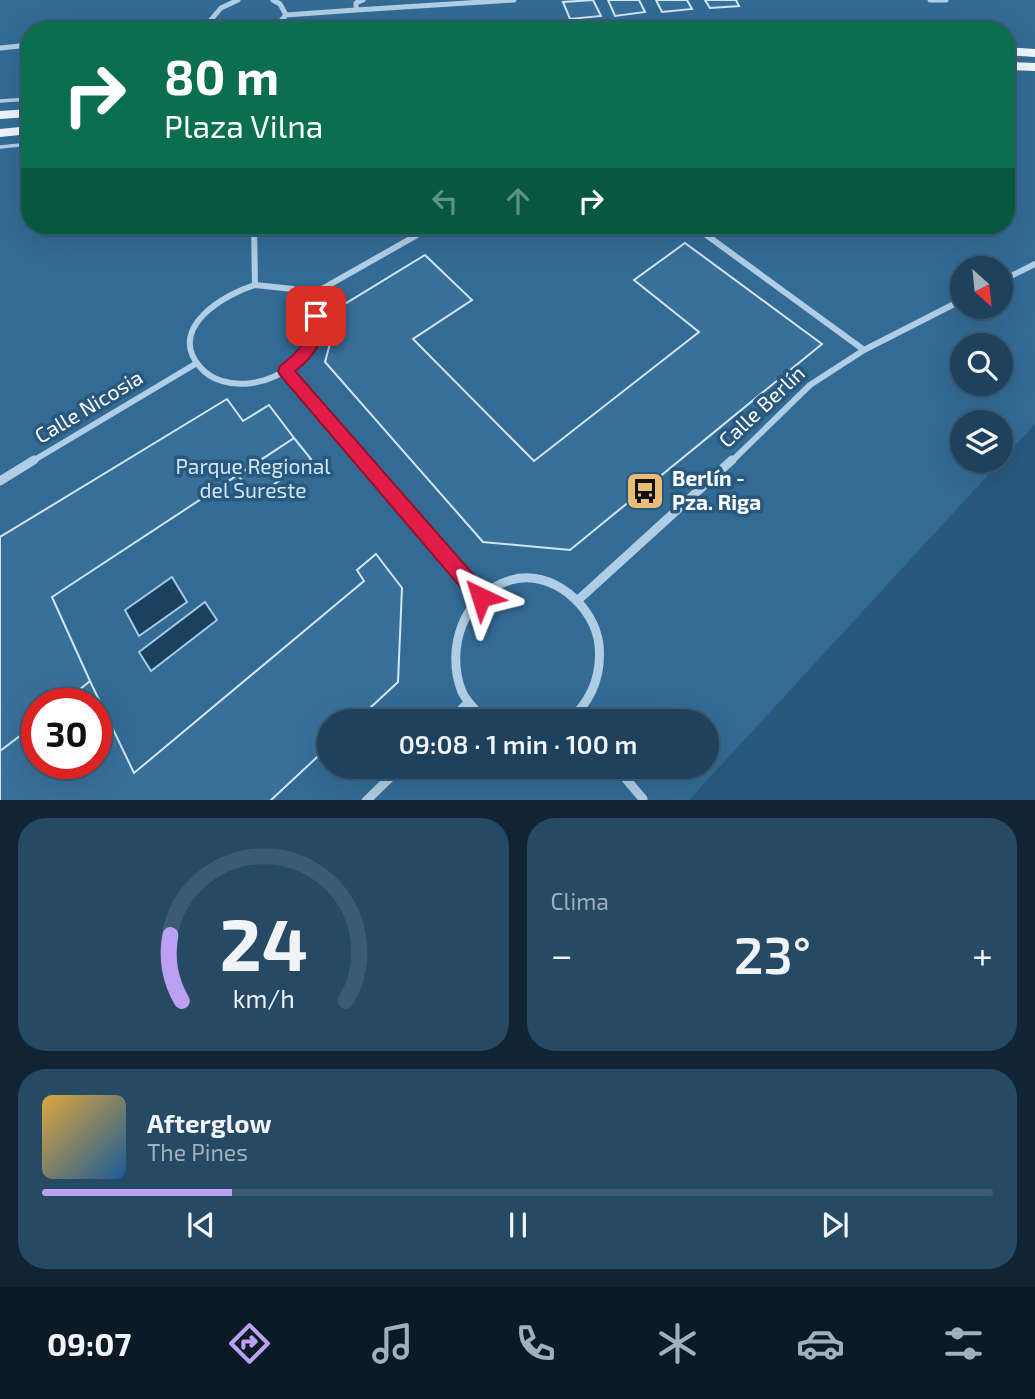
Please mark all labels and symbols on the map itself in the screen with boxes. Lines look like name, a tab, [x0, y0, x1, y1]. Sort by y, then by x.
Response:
north arrow	[950, 256, 1013, 318]
pin	[286, 286, 346, 346]
street label: Calle Berlín	[713, 360, 809, 452]
street label: Calle Nicosia	[30, 364, 147, 448]
park label: Parque Regional del Sureste	[176, 453, 331, 502]
place label: Berlín - Pza. Riga	[672, 465, 761, 514]
bus stop icon: Berlín - Pza. Riga	[624, 470, 666, 512]
position arrow	[444, 560, 518, 634]
speed limit sign: 30	[21, 688, 112, 779]

